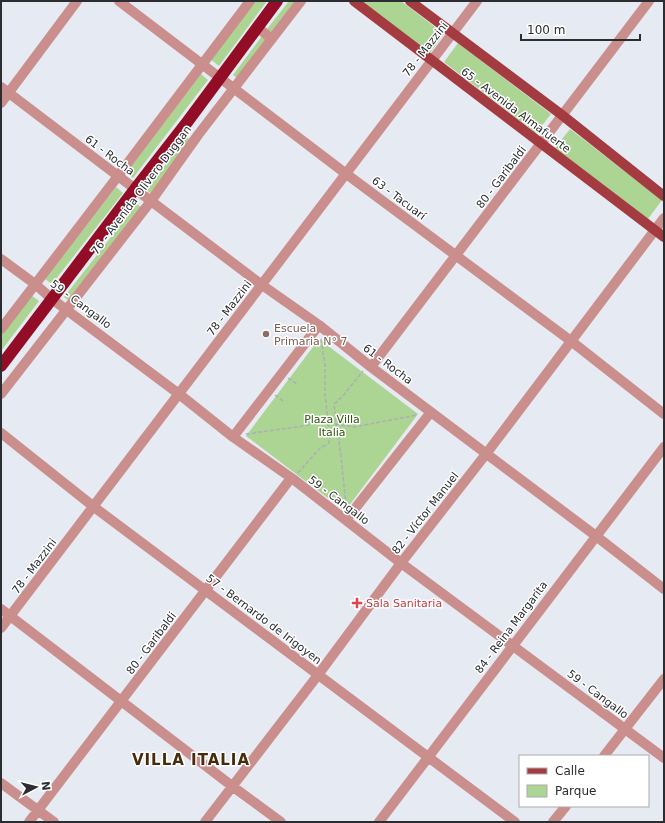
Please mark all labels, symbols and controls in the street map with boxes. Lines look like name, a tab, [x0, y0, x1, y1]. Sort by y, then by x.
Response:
scale bar	[521, 16, 640, 42]
street label: 78 - Mazzini	[400, 19, 451, 79]
text: 100 m	[527, 23, 565, 37]
street label: 65 - Avenida Almafuerte	[458, 65, 573, 156]
street label: 76 - Avenida Olivero Duggan	[89, 123, 194, 257]
street label: 61 - Rocha	[82, 133, 137, 178]
street label: 80 - Garibaldi	[474, 144, 529, 211]
street label: 63 - Tacuarí	[369, 174, 429, 223]
street label: 59 - Cangallo	[48, 277, 114, 332]
street label: 78 - Mazzini	[204, 278, 254, 338]
place label: Escuela Primaria N° 7	[274, 322, 348, 348]
marker: Escuela Primaria N° 7	[261, 329, 271, 339]
street label: 61 - Rocha	[360, 342, 415, 387]
park label: Plaza Villa Italia	[304, 413, 360, 439]
street label: 82 - Víctor Manuel	[389, 470, 462, 557]
street label: 59 - Cangallo	[306, 473, 372, 528]
street label: 78 - Mazzini	[9, 536, 59, 596]
street label: 57 - Bernardo de Irigoyen	[204, 572, 324, 667]
street label: 84 - Reina Margarita	[472, 579, 550, 676]
marker: Sala Sanitaria	[351, 597, 363, 609]
place label: Sala Sanitaria	[366, 597, 442, 610]
street label: 80 - Garibaldi	[124, 610, 179, 677]
street label: 59 - Cangallo	[565, 667, 631, 722]
district label: VILLA ITALIA	[132, 751, 250, 769]
legend	[519, 755, 649, 807]
text: Calle	[555, 764, 585, 778]
north arrow	[16, 767, 56, 807]
text: N	[38, 780, 52, 791]
text: Parque	[555, 784, 596, 798]

